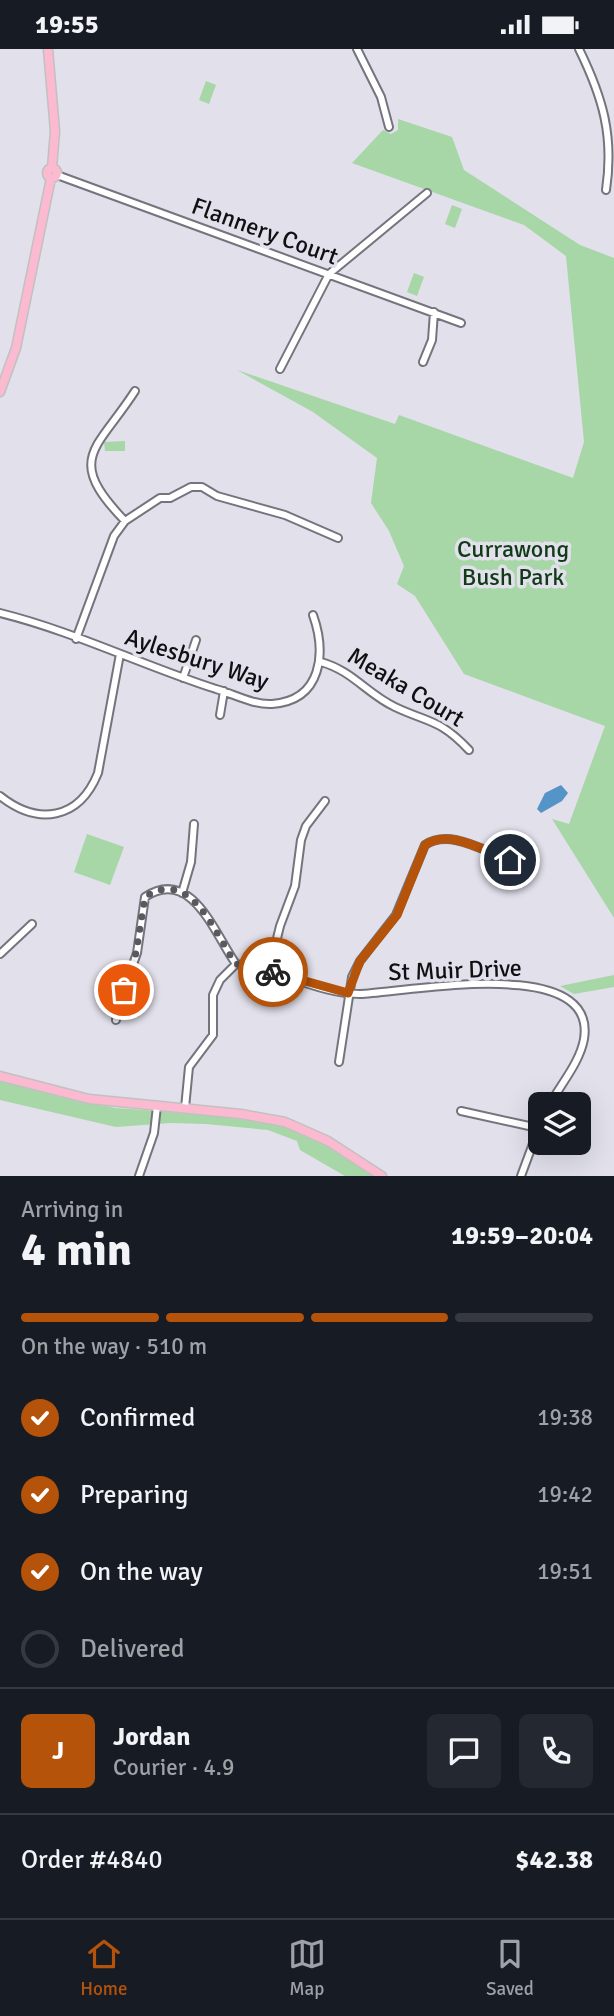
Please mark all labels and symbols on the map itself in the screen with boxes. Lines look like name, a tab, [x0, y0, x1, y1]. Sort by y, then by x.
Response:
street label: Flannery Court	[188, 191, 342, 271]
park label: Currawong Bush Park	[457, 534, 569, 592]
street label: Aylesbury Way	[121, 622, 273, 696]
street label: Meaka Court	[342, 640, 470, 734]
pin	[480, 830, 540, 890]
courier	[238, 937, 308, 1007]
street label: St Muir Drive	[388, 953, 522, 987]
pin	[94, 960, 154, 1020]

